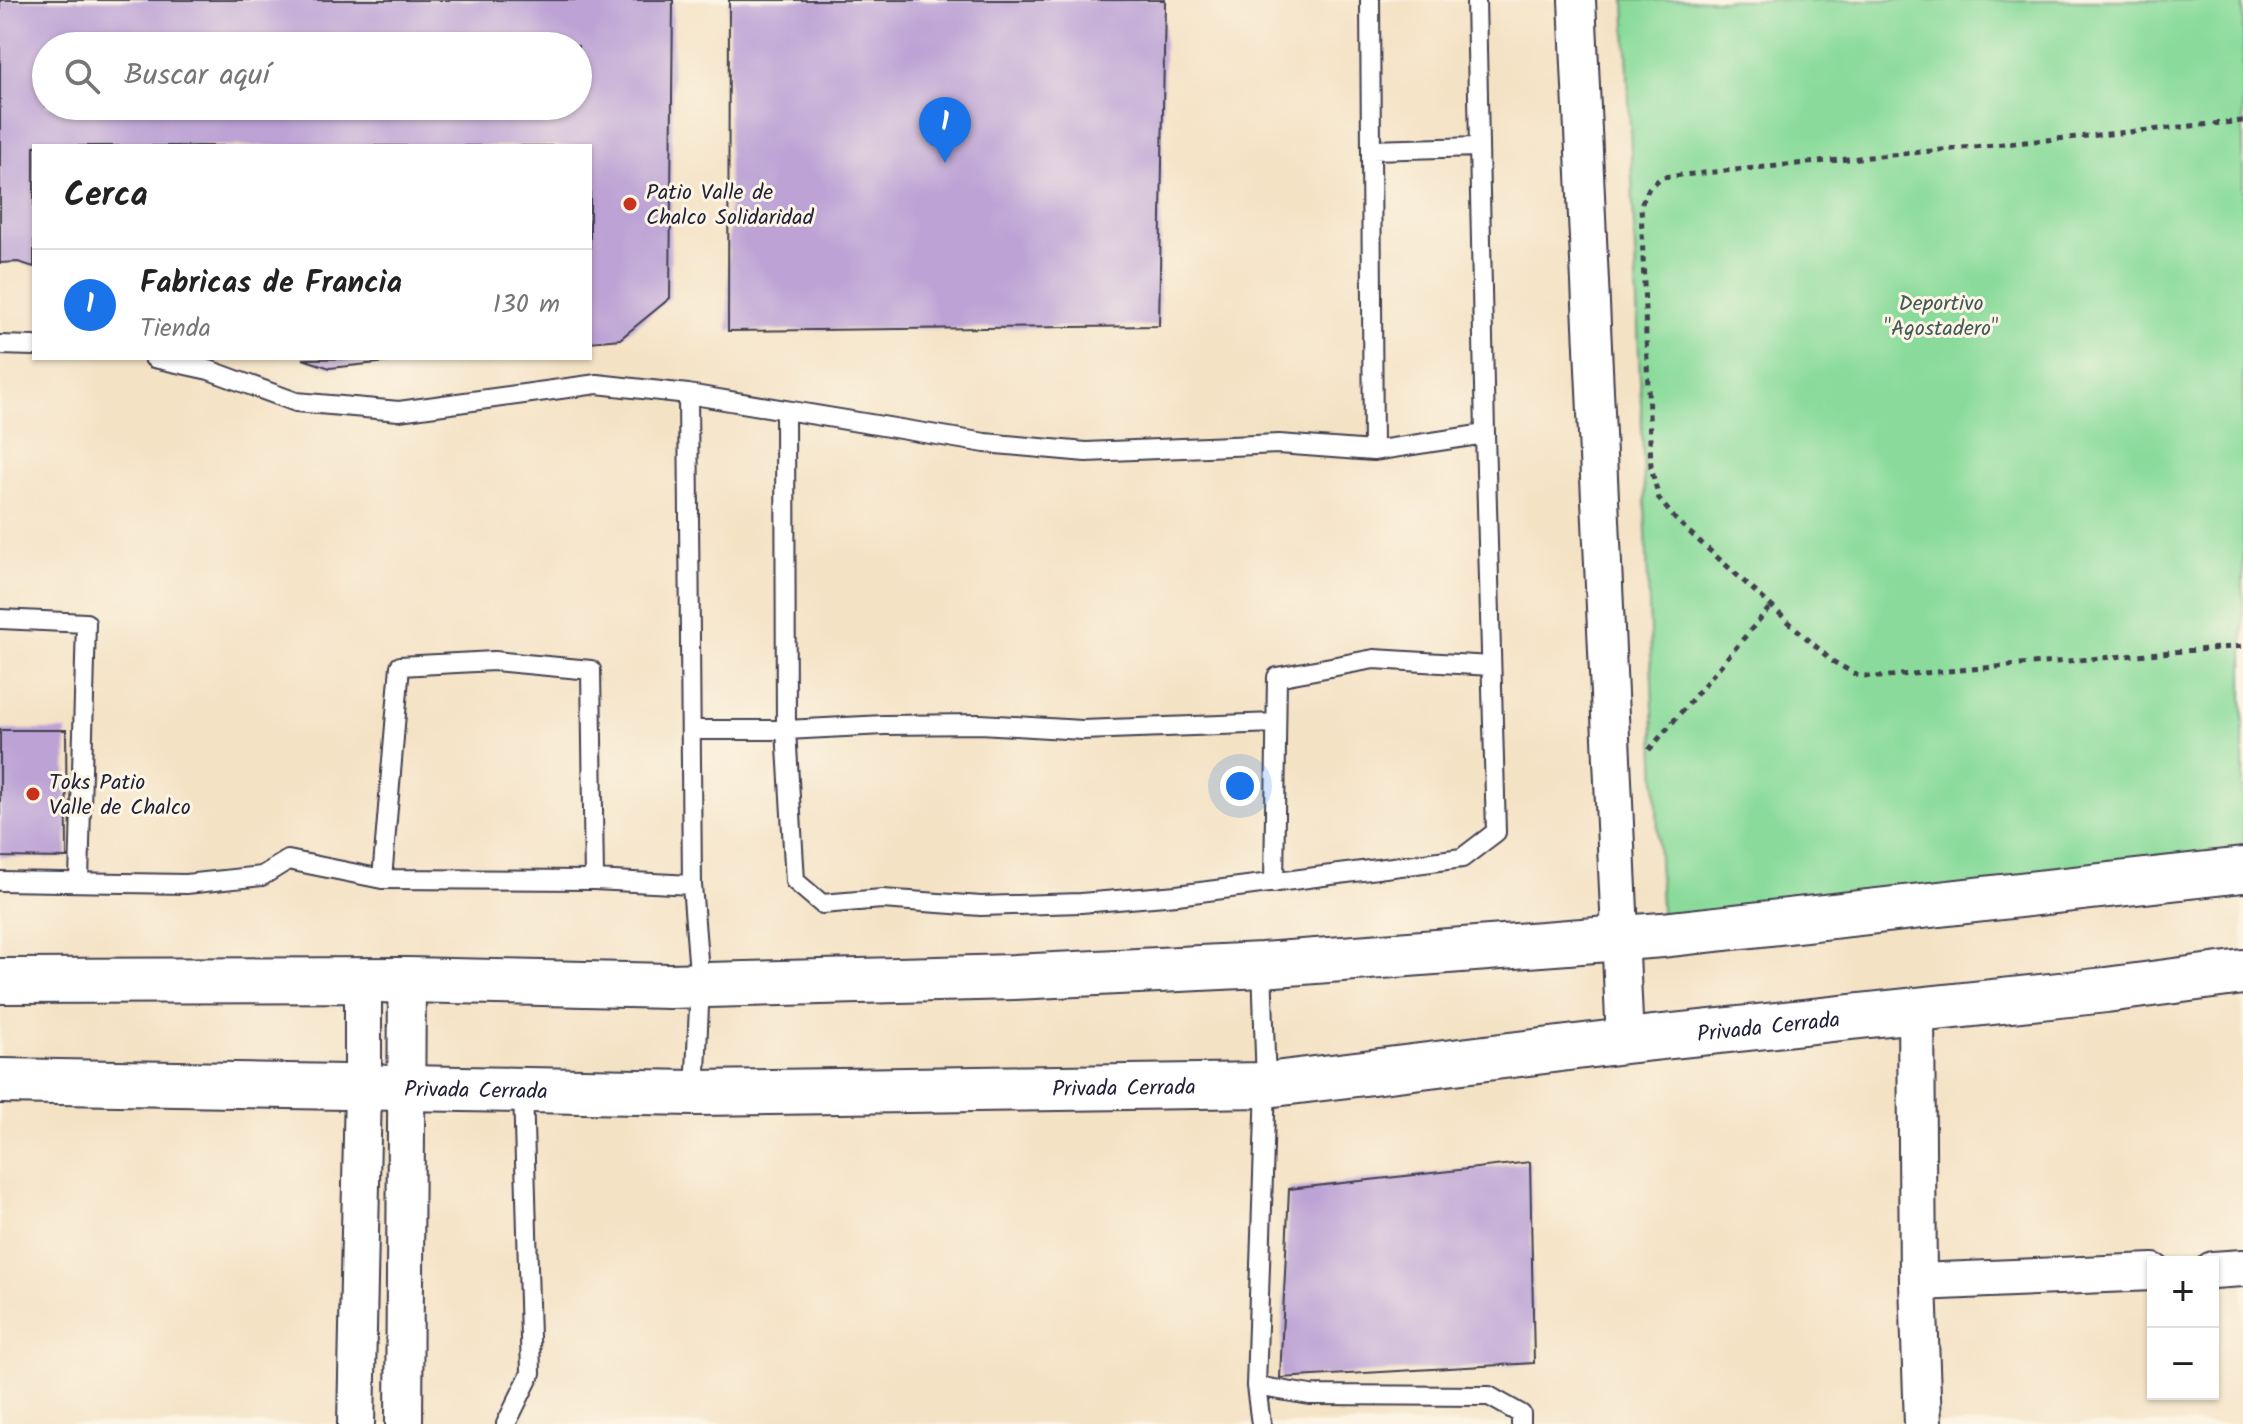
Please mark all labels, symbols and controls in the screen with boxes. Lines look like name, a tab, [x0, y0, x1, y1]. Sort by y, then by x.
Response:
search box	[32, 32, 592, 120]
text: Buscar aquí	[124, 52, 270, 100]
icon: search	[60, 54, 104, 98]
pin: 1	[919, 97, 971, 163]
text: Cerca	[64, 169, 148, 223]
place label: Patio Valle de Chalco Solidaridad	[646, 176, 815, 236]
marker: Patio Valle de Chalco Solidaridad	[621, 195, 639, 213]
text: Fabricas de Francia	[140, 260, 402, 308]
text: 1	[86, 284, 94, 326]
text: 130 m	[493, 284, 560, 326]
park label: Deportivo "Agostadero"	[1884, 287, 1998, 347]
text: Tienda	[140, 308, 211, 350]
place label: Toks Patio Valle de Chalco	[49, 766, 191, 826]
your location	[1220, 766, 1260, 806]
marker: Toks Patio Valle de Chalco	[24, 785, 42, 803]
street label: Privada Cerrada	[1695, 1003, 1842, 1053]
street label: Privada Cerrada	[1052, 1071, 1196, 1108]
street label: Privada Cerrada	[404, 1073, 548, 1110]
map controls	[2147, 1256, 2219, 1400]
button: +	[2147, 1256, 2219, 1328]
button: −	[2147, 1328, 2219, 1400]

